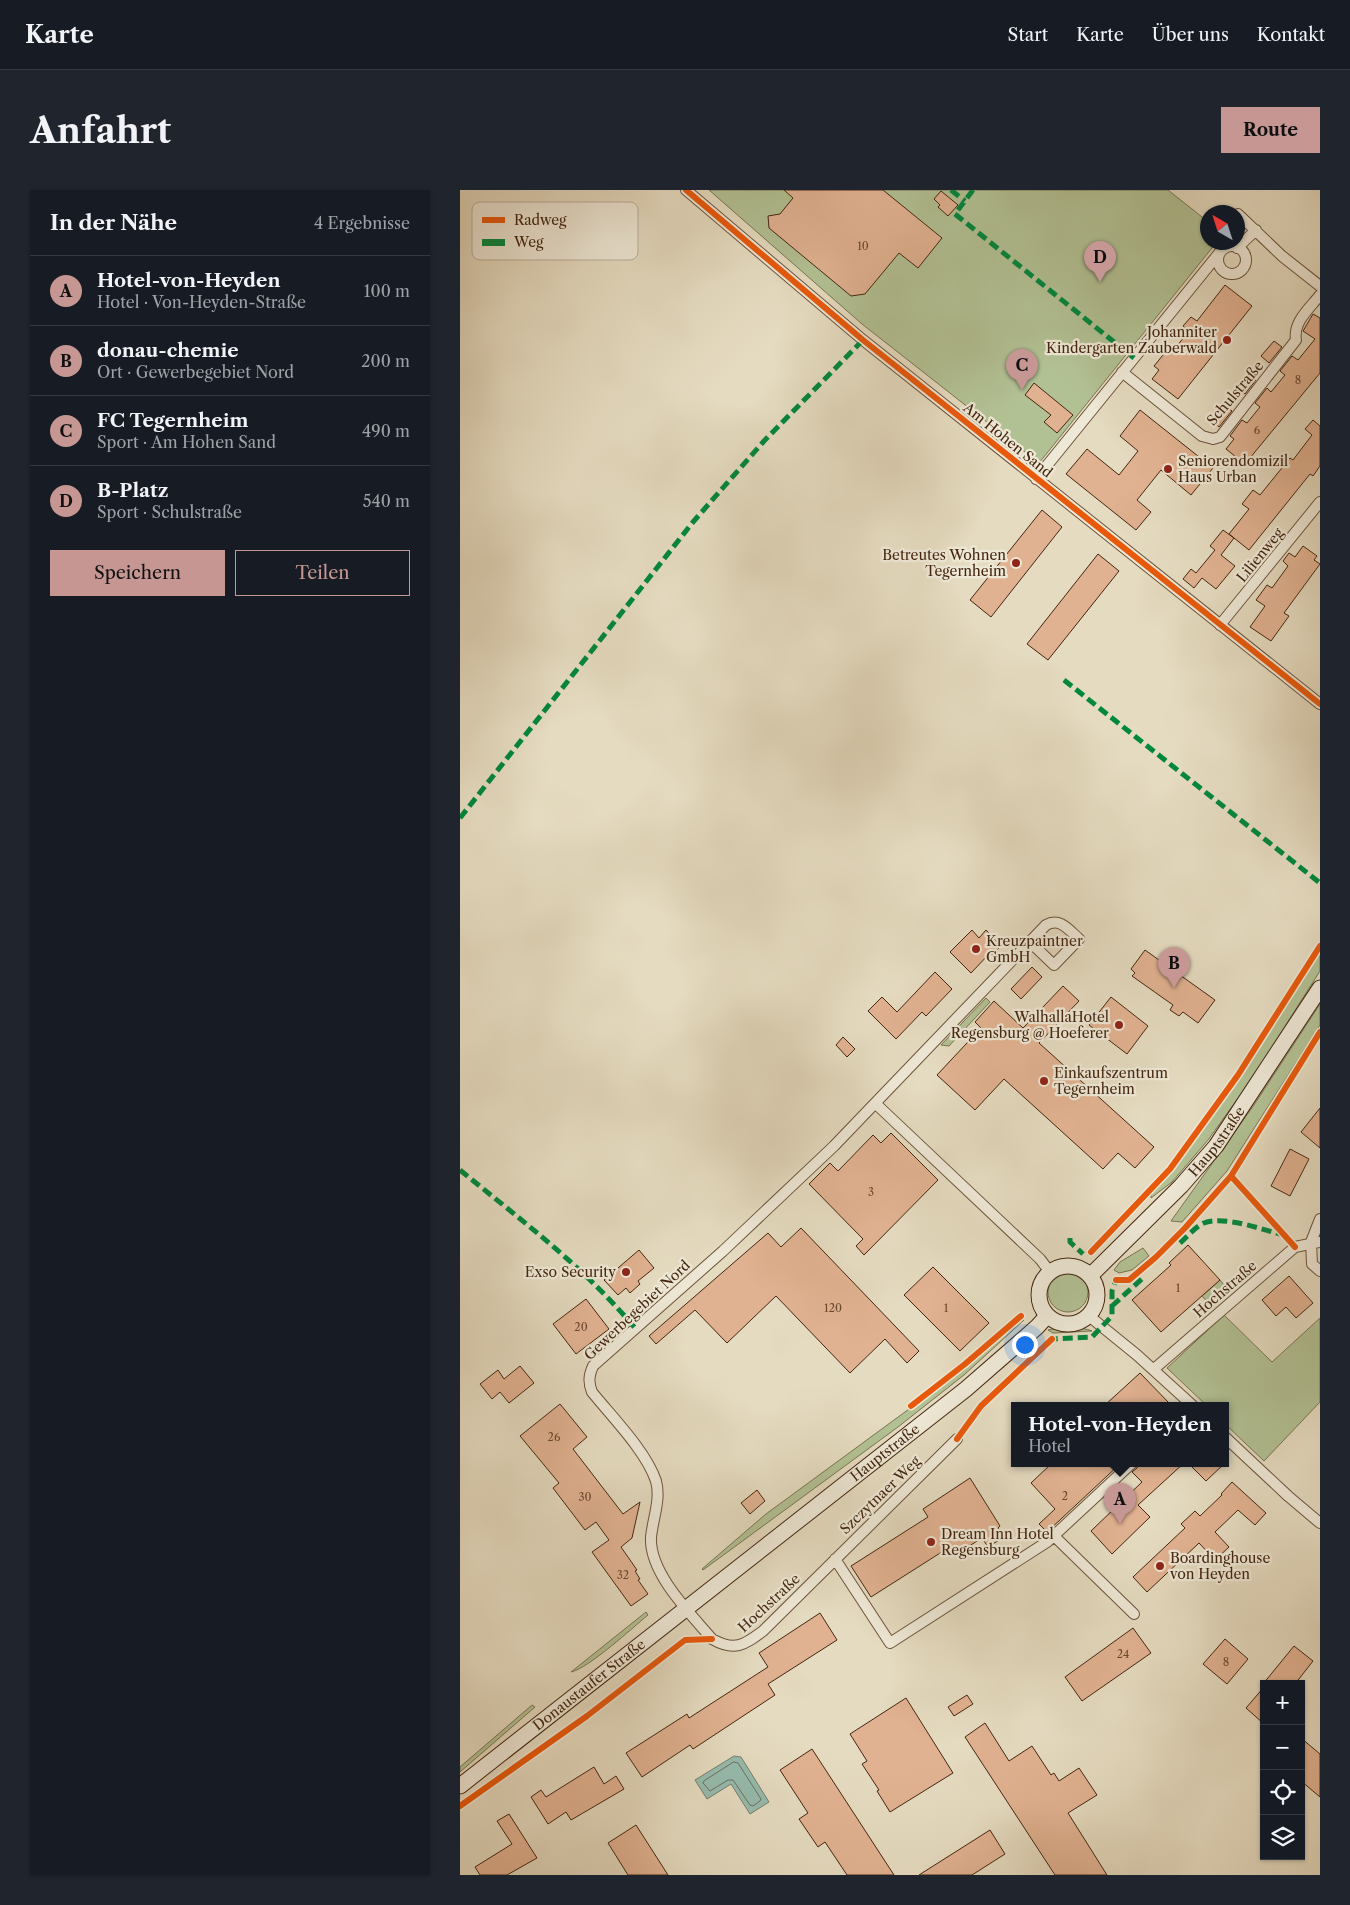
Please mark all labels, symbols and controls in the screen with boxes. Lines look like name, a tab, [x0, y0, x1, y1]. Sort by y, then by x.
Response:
text: Karte	[25, 20, 94, 49]
text: Start	[1008, 24, 1048, 46]
text: Karte	[1076, 24, 1124, 46]
text: Über uns	[1152, 24, 1229, 46]
text: Kontakt	[1257, 24, 1325, 46]
button: Route	[1221, 107, 1320, 153]
text: Anfahrt	[30, 109, 171, 152]
legend	[472, 202, 638, 260]
north arrow	[1200, 205, 1245, 250]
text: In der Nähe	[50, 210, 177, 235]
text: Radweg	[514, 211, 567, 229]
text: 4 Ergebnisse	[314, 213, 410, 233]
text: Weg	[513, 233, 544, 251]
house number: 10	[857, 239, 869, 253]
pin: D	[1084, 241, 1116, 282]
text: Hotel-von-Heyden	[97, 269, 280, 292]
text: A	[60, 281, 72, 301]
text: 100 m	[364, 281, 410, 301]
text: Hotel · Von-Heyden-Straße	[97, 292, 306, 312]
place label: Johanniter Kindergarten Zauberwald	[1046, 323, 1217, 357]
marker: Johanniter Kindergarten Zauberwald	[1221, 334, 1233, 346]
text: donau-chemie	[97, 339, 239, 362]
pin: C	[1006, 349, 1038, 390]
text: B	[60, 351, 72, 371]
text: 200 m	[361, 351, 410, 371]
street label: Schulstraße	[1203, 357, 1267, 429]
text: Ort · Gewerbegebiet Nord	[97, 362, 294, 382]
house number: 8	[1295, 373, 1301, 387]
street label: Am Hohen Sand	[959, 398, 1057, 482]
text: FC Tegernheim	[97, 409, 248, 432]
text: C	[60, 421, 72, 441]
text: 490 m	[362, 421, 410, 441]
house number: 6	[1254, 423, 1261, 437]
text: Sport · Am Hohen Sand	[97, 432, 276, 452]
place label: Seniorendomizil Haus Urban	[1178, 452, 1288, 486]
marker: Seniorendomizil Haus Urban	[1162, 463, 1174, 475]
text: B-Platz	[97, 479, 168, 502]
text: D	[59, 491, 73, 511]
text: 540 m	[363, 491, 410, 511]
text: Sport · Schulstraße	[97, 502, 242, 522]
street label: Lilienweg	[1233, 524, 1288, 586]
place label: Betreutes Wohnen Tegernheim	[882, 546, 1006, 580]
button: Speichern	[50, 550, 225, 596]
button: Teilen	[235, 550, 410, 596]
marker: Betreutes Wohnen Tegernheim	[1010, 557, 1022, 569]
place label: Kreuzpaintner GmbH	[986, 932, 1083, 966]
marker: Kreuzpaintner GmbH	[970, 943, 982, 955]
pin: B	[1158, 947, 1190, 988]
place label: WalhallaHotel Regensburg @ Hoeferer	[951, 1008, 1109, 1042]
marker: WalhallaHotel Regensburg @ Hoeferer	[1113, 1019, 1125, 1031]
place label: Einkaufszentrum Tegernheim	[1054, 1064, 1168, 1098]
marker: Einkaufszentrum Tegernheim	[1038, 1075, 1050, 1087]
street label: Hauptstraße	[1184, 1103, 1249, 1180]
house number: 3	[868, 1185, 874, 1199]
street label: Gewerbegebiet Nord	[580, 1256, 694, 1364]
street label: Hochstraße	[1190, 1256, 1260, 1321]
place label: Exso Security	[525, 1263, 616, 1281]
marker: Exso Security	[620, 1266, 632, 1278]
house number: 1	[1176, 1281, 1181, 1295]
house number: 120	[824, 1301, 842, 1315]
house number: 1	[944, 1301, 949, 1315]
house number: 20	[574, 1320, 588, 1334]
your location	[1012, 1332, 1038, 1358]
popup	[1011, 1402, 1229, 1467]
text: Hotel-von-Heyden	[1028, 1413, 1212, 1436]
street label: Hauptstraße	[847, 1420, 923, 1485]
house number: 26	[548, 1430, 561, 1444]
text: Hotel	[1028, 1436, 1071, 1456]
street label: Szczytnaer Weg	[836, 1452, 924, 1538]
pin: A	[1104, 1483, 1136, 1524]
house number: 2	[1062, 1489, 1068, 1503]
house number: 30	[578, 1490, 592, 1504]
place label: Dream Inn Hotel Regensburg	[941, 1525, 1054, 1559]
marker: Dream Inn Hotel Regensburg	[925, 1536, 937, 1548]
place label: Boardinghouse von Heyden	[1169, 1549, 1270, 1583]
marker: Boardinghouse von Heyden	[1154, 1560, 1166, 1572]
house number: 32	[617, 1568, 629, 1582]
street label: Hochstraße	[734, 1570, 804, 1636]
street label: Donaustaufer Straße	[529, 1635, 649, 1734]
house number: 24	[1117, 1647, 1129, 1661]
house number: 8	[1223, 1655, 1229, 1669]
map controls	[1260, 1680, 1305, 1860]
button: +	[1260, 1680, 1305, 1725]
button: −	[1260, 1725, 1305, 1770]
button: locate	[1260, 1770, 1305, 1815]
button: layers	[1260, 1815, 1305, 1860]

